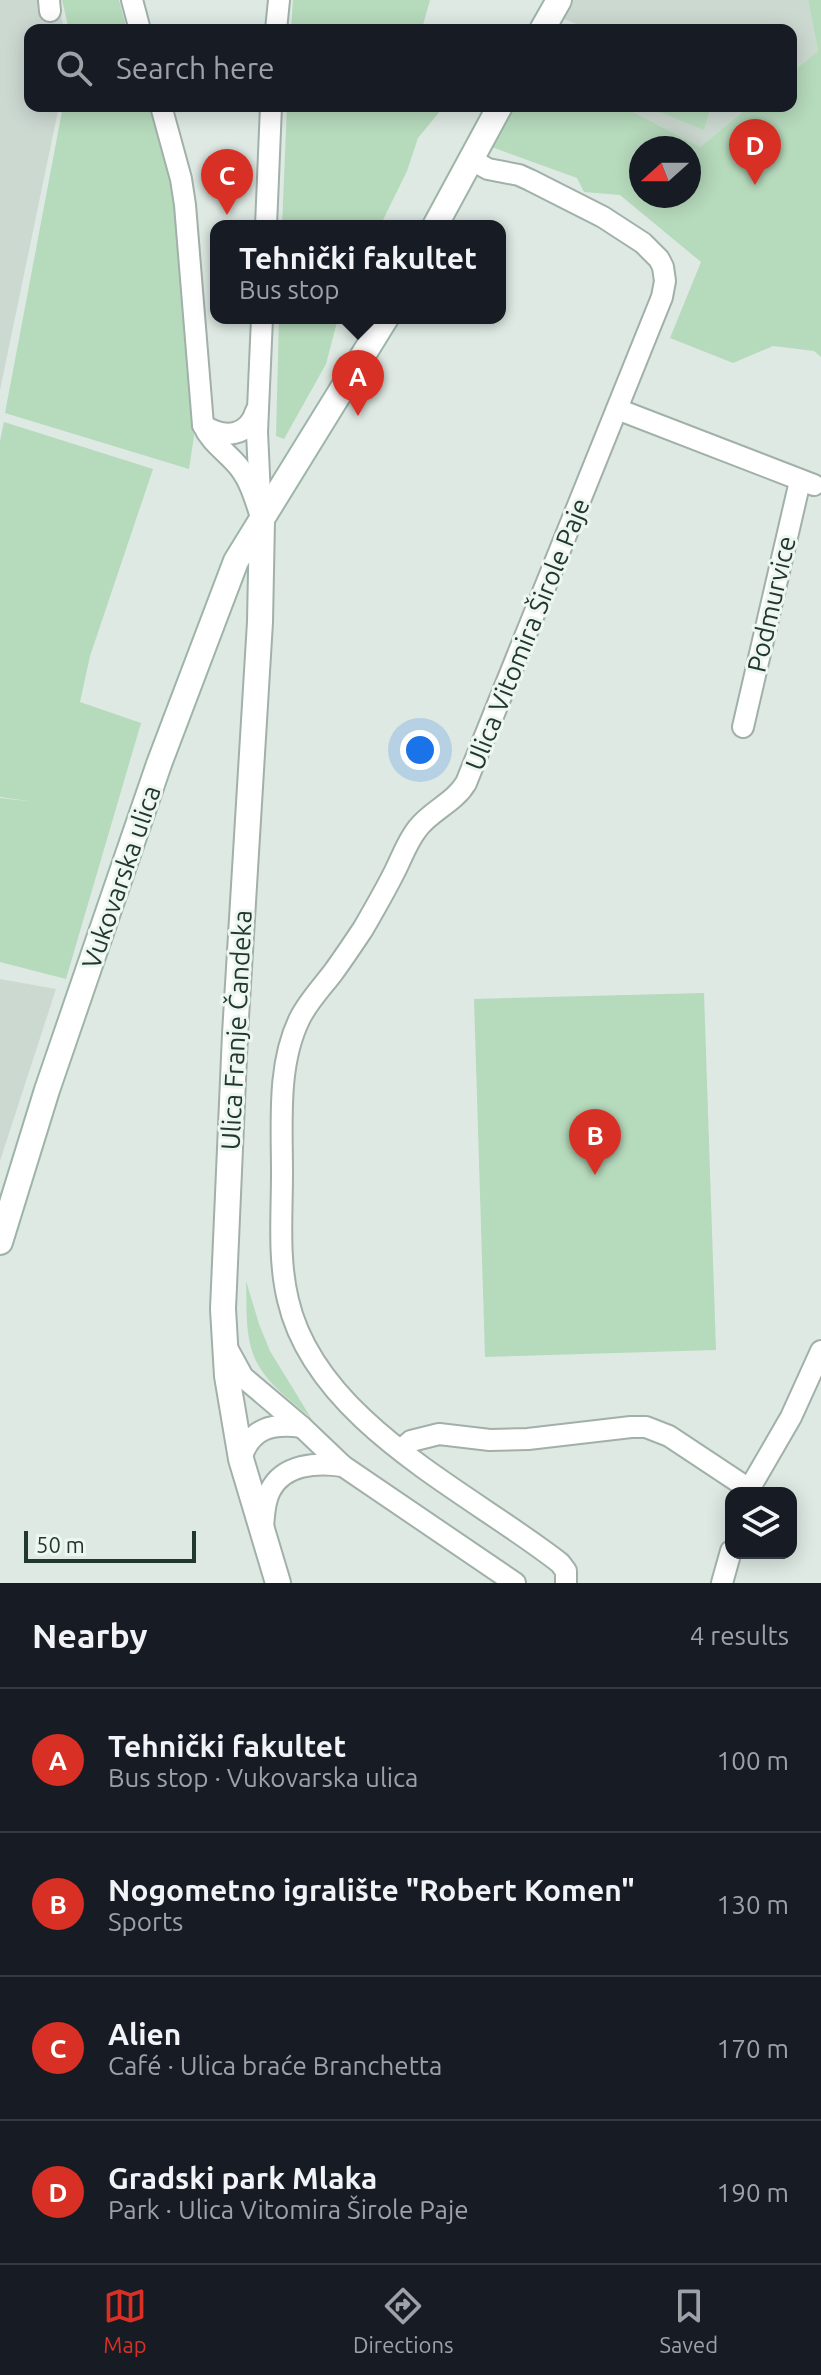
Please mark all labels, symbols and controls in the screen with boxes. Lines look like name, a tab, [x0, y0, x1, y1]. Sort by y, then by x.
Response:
search box	[24, 24, 797, 112]
icon: search	[52, 46, 96, 90]
text: Search here	[116, 51, 275, 85]
pin: D	[729, 119, 781, 185]
north arrow	[629, 136, 701, 208]
pin: C	[201, 149, 253, 215]
popup	[210, 220, 506, 324]
text: Tehnički fakultet	[239, 241, 477, 275]
text: Bus stop	[239, 275, 339, 304]
pin: A	[332, 350, 384, 416]
street label: Ulica Vitomira Širole Paje	[459, 494, 595, 774]
street label: Podmurvice	[741, 533, 801, 675]
your location	[400, 730, 440, 770]
street label: Vukovarska ulica	[76, 782, 166, 972]
street label: Ulica Franje Čandeka	[215, 909, 257, 1151]
pin: B	[569, 1109, 621, 1175]
map controls	[725, 1487, 797, 1559]
button: layers	[725, 1487, 797, 1559]
scale bar	[24, 1527, 196, 1563]
text: 50 m	[36, 1532, 85, 1557]
text: Nearby	[32, 1616, 147, 1654]
text: 4 results	[690, 1621, 789, 1650]
text: Tehnički fakultet	[108, 1729, 346, 1763]
text: A	[49, 1746, 67, 1775]
text: 100 m	[717, 1746, 789, 1775]
text: Bus stop · Vukovarska ulica	[108, 1763, 418, 1792]
text: Nogometno igralište "Robert Komen"	[108, 1873, 635, 1907]
text: B	[49, 1890, 67, 1919]
text: 130 m	[717, 1890, 789, 1919]
text: Sports	[108, 1907, 183, 1936]
text: Alien	[108, 2017, 181, 2051]
text: C	[50, 2034, 66, 2063]
text: 170 m	[717, 2034, 789, 2063]
text: Café · Ulica braće Branchetta	[108, 2051, 442, 2080]
text: Gradski park Mlaka	[108, 2161, 377, 2195]
text: D	[49, 2178, 67, 2207]
text: 190 m	[717, 2178, 789, 2207]
text: Park · Ulica Vitomira Širole Paje	[108, 2195, 469, 2224]
tab: Map	[103, 2284, 147, 2357]
tab: Directions	[353, 2284, 454, 2357]
tab: Saved	[659, 2284, 718, 2357]

